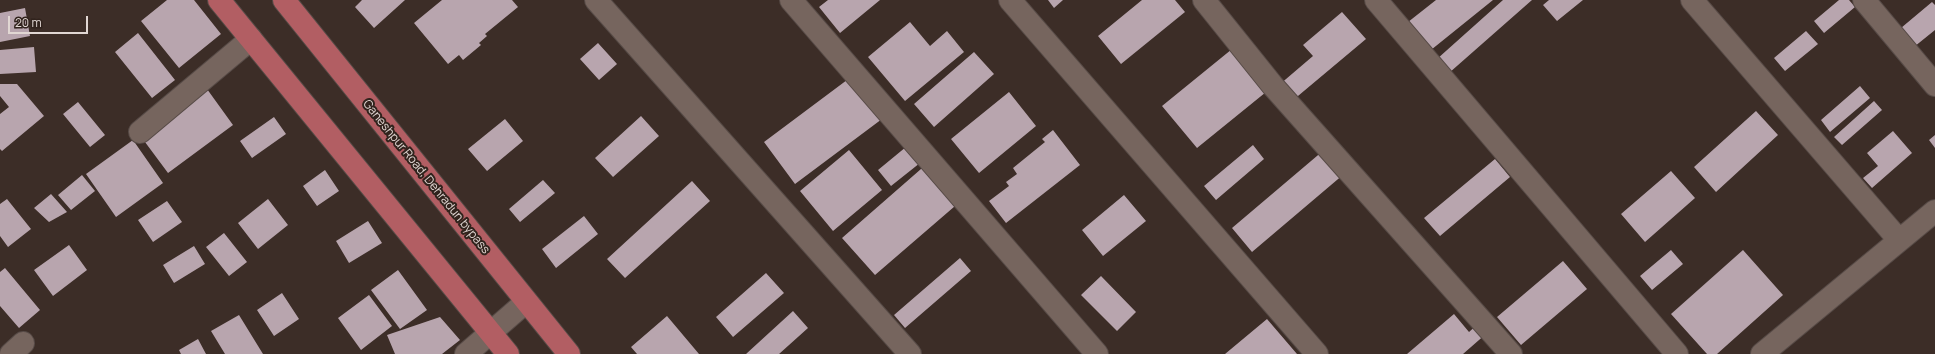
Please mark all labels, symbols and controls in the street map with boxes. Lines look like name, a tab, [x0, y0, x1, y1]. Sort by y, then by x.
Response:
scale bar	[10, 8, 90, 34]
text: 20 m	[15, 14, 42, 31]
street label: Ganeshpur Road, Dehradun bypass	[359, 97, 493, 257]

